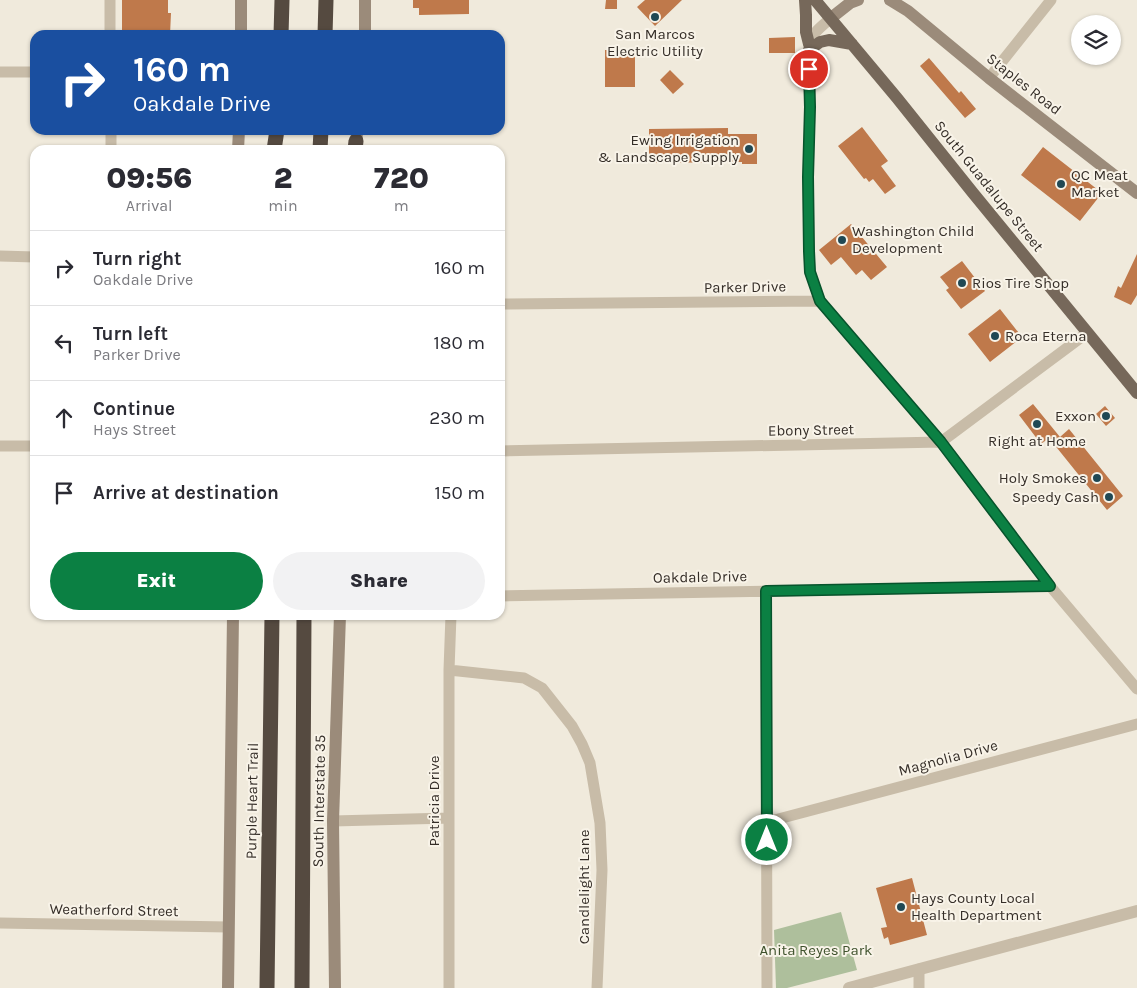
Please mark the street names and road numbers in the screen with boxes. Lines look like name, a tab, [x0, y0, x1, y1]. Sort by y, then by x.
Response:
street label: Staples Road	[983, 49, 1065, 119]
street label: South Guadalupe Street	[931, 117, 1048, 255]
street label: Parker Drive	[704, 277, 786, 297]
street label: Ebony Street	[768, 420, 855, 440]
street label: Oakdale Drive	[653, 567, 747, 587]
street label: South Interstate 35	[309, 735, 329, 867]
street label: Magnolia Drive	[896, 736, 1000, 780]
street label: Purple Heart Trail	[242, 743, 262, 859]
street label: Patricia Drive	[425, 755, 443, 847]
street label: Candlelight Lane	[575, 830, 593, 944]
street label: Weatherford Street	[49, 900, 179, 920]

